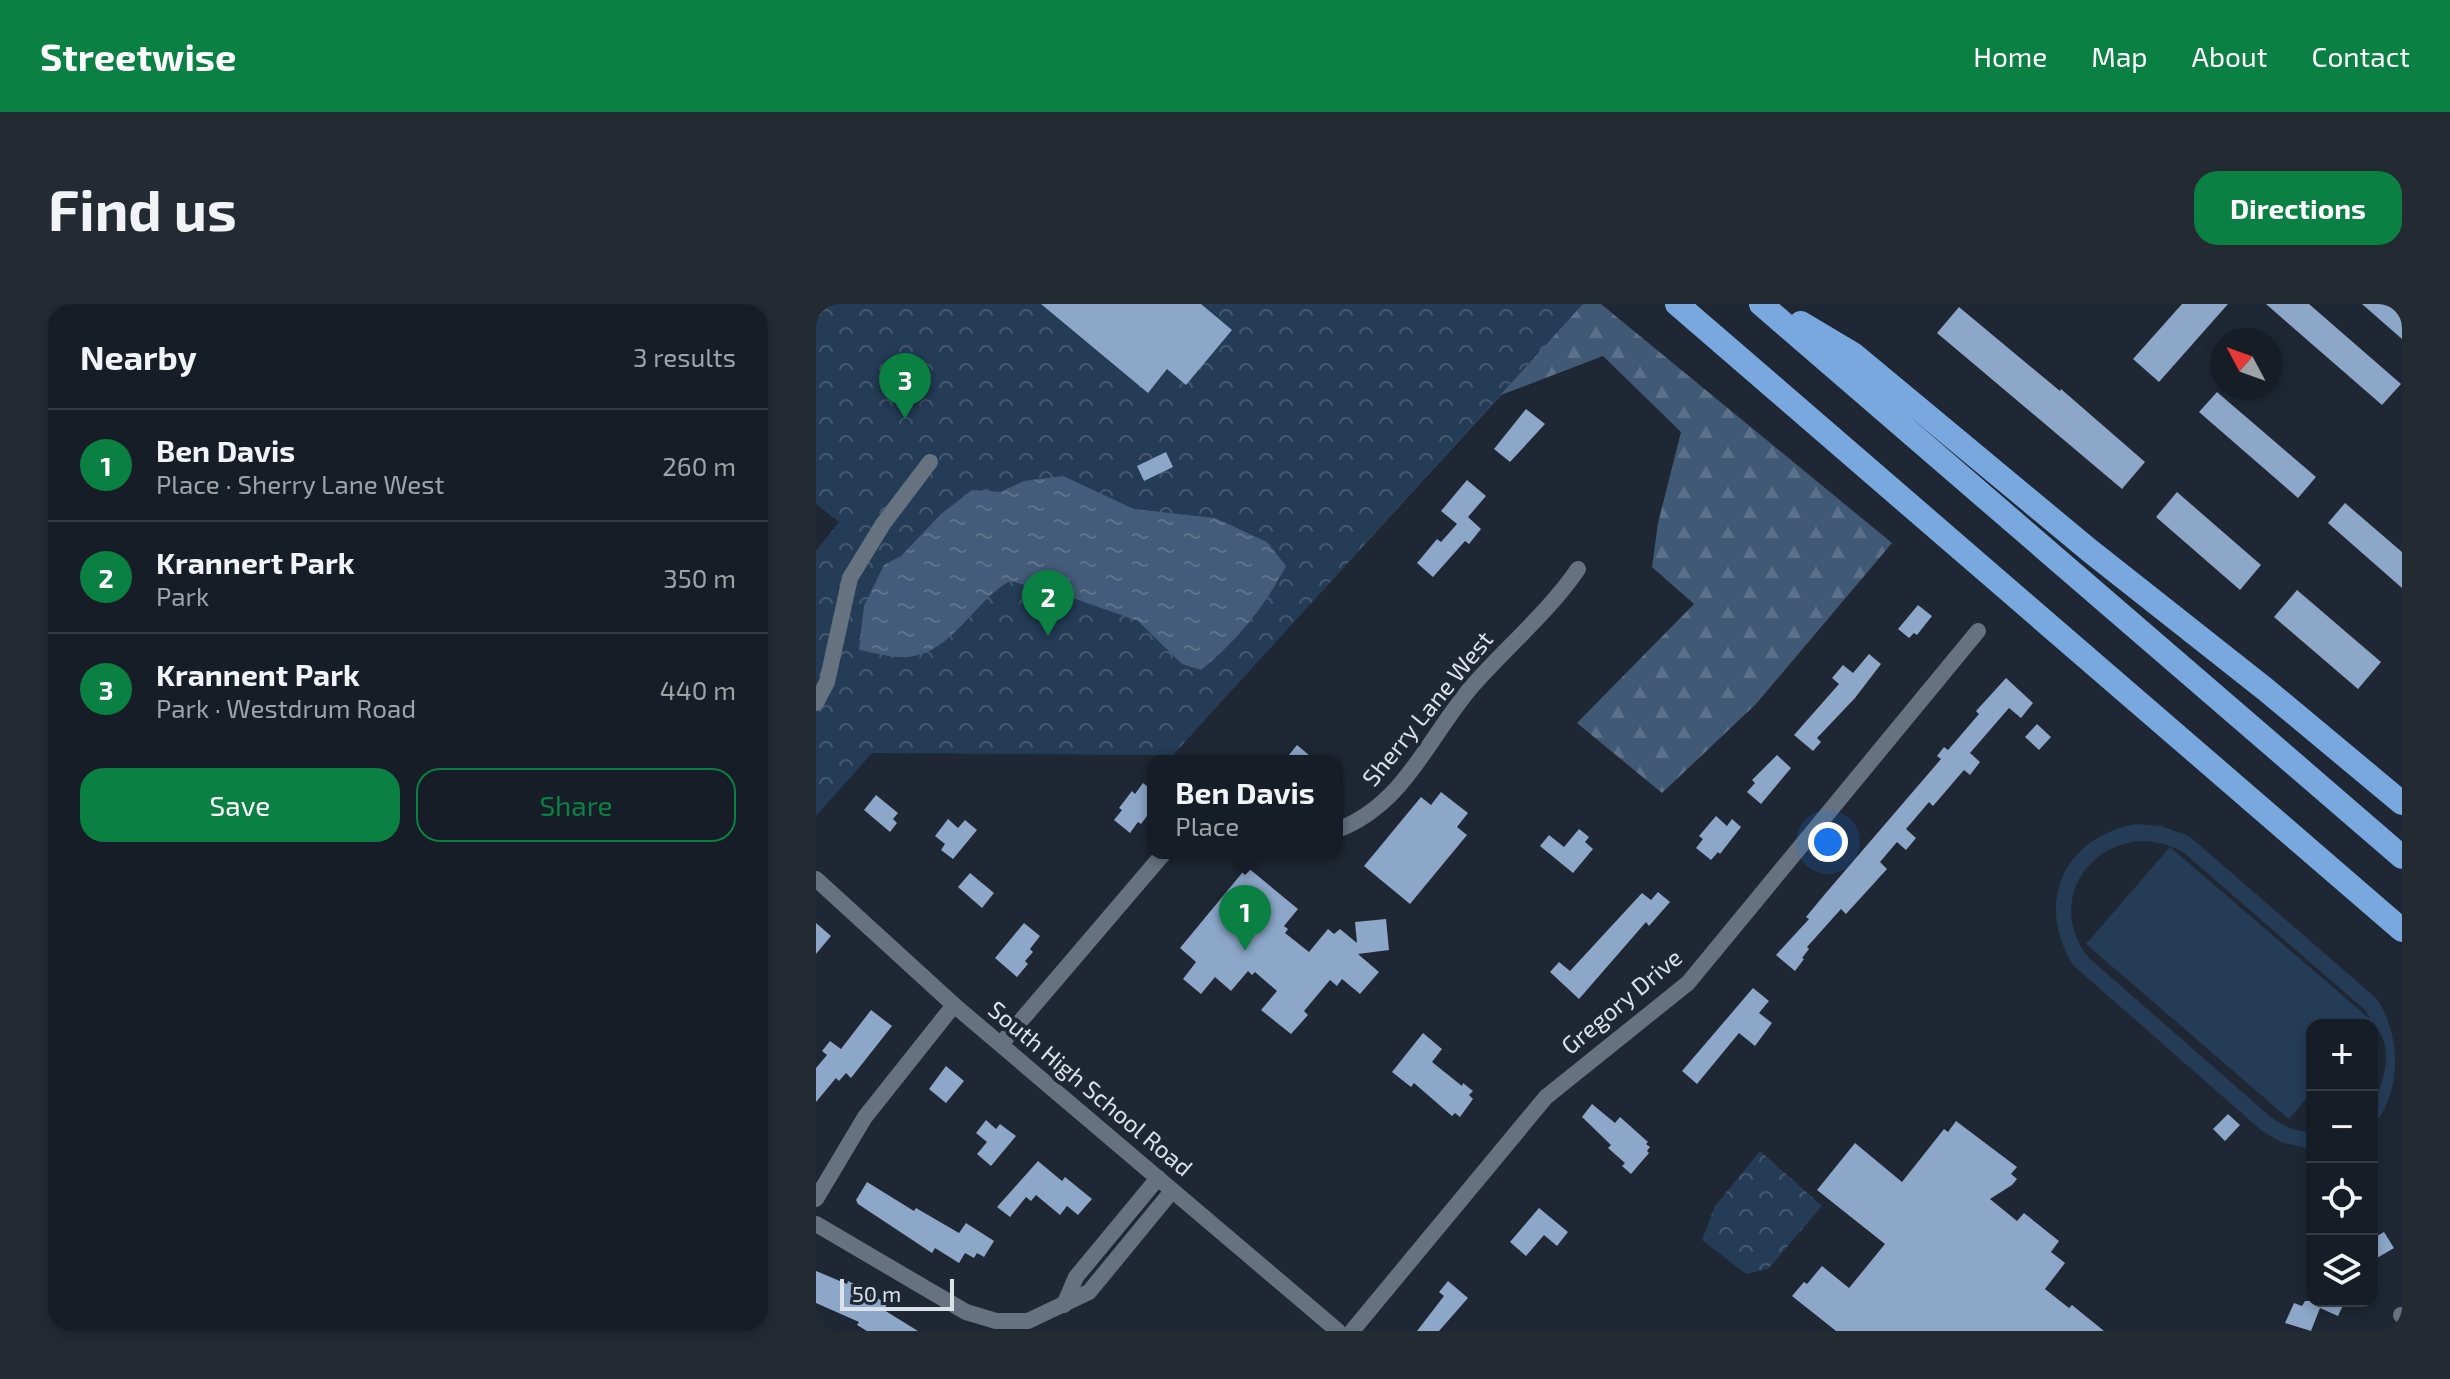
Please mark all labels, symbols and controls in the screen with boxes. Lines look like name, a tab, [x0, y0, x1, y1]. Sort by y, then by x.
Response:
text: Streetwise	[40, 33, 236, 79]
text: Home	[1973, 39, 2047, 73]
text: Map	[2091, 39, 2148, 73]
text: About	[2192, 39, 2267, 73]
text: Contact	[2311, 39, 2410, 73]
button: Directions	[2194, 171, 2402, 245]
text: Find us	[48, 175, 237, 242]
north arrow	[2210, 328, 2282, 400]
text: Nearby	[80, 336, 197, 377]
text: 3 results	[633, 341, 736, 372]
pin: 3	[879, 353, 931, 419]
text: Ben Davis	[156, 432, 295, 468]
text: 1	[100, 450, 112, 481]
text: 260 m	[662, 450, 736, 481]
text: Place · Sherry Lane West	[156, 468, 444, 499]
text: Krannert Park	[156, 544, 355, 580]
text: 2	[98, 562, 114, 593]
text: 350 m	[663, 562, 736, 593]
pin: 2	[1022, 570, 1074, 636]
text: Park	[156, 580, 209, 611]
street label: Sherry Lane West	[1355, 625, 1498, 791]
text: Krannent Park	[156, 656, 360, 692]
text: 3	[99, 674, 113, 705]
text: 440 m	[660, 674, 736, 705]
text: Park · Westdrum Road	[156, 692, 416, 723]
popup	[1147, 755, 1343, 859]
button: Save	[80, 768, 400, 842]
button: Share	[416, 768, 736, 842]
text: Ben Davis	[1175, 774, 1315, 810]
text: Place	[1175, 810, 1239, 841]
your location	[1808, 822, 1848, 862]
pin: 1	[1219, 885, 1271, 951]
street label: Gregory Drive	[1555, 942, 1687, 1060]
street label: South High School Road	[983, 994, 1199, 1182]
map controls	[2306, 1019, 2378, 1307]
button: +	[2306, 1019, 2378, 1091]
button: −	[2306, 1091, 2378, 1163]
button: locate	[2306, 1163, 2378, 1235]
button: layers	[2306, 1235, 2378, 1307]
scale bar	[840, 1275, 954, 1311]
text: 50 m	[852, 1280, 901, 1306]

